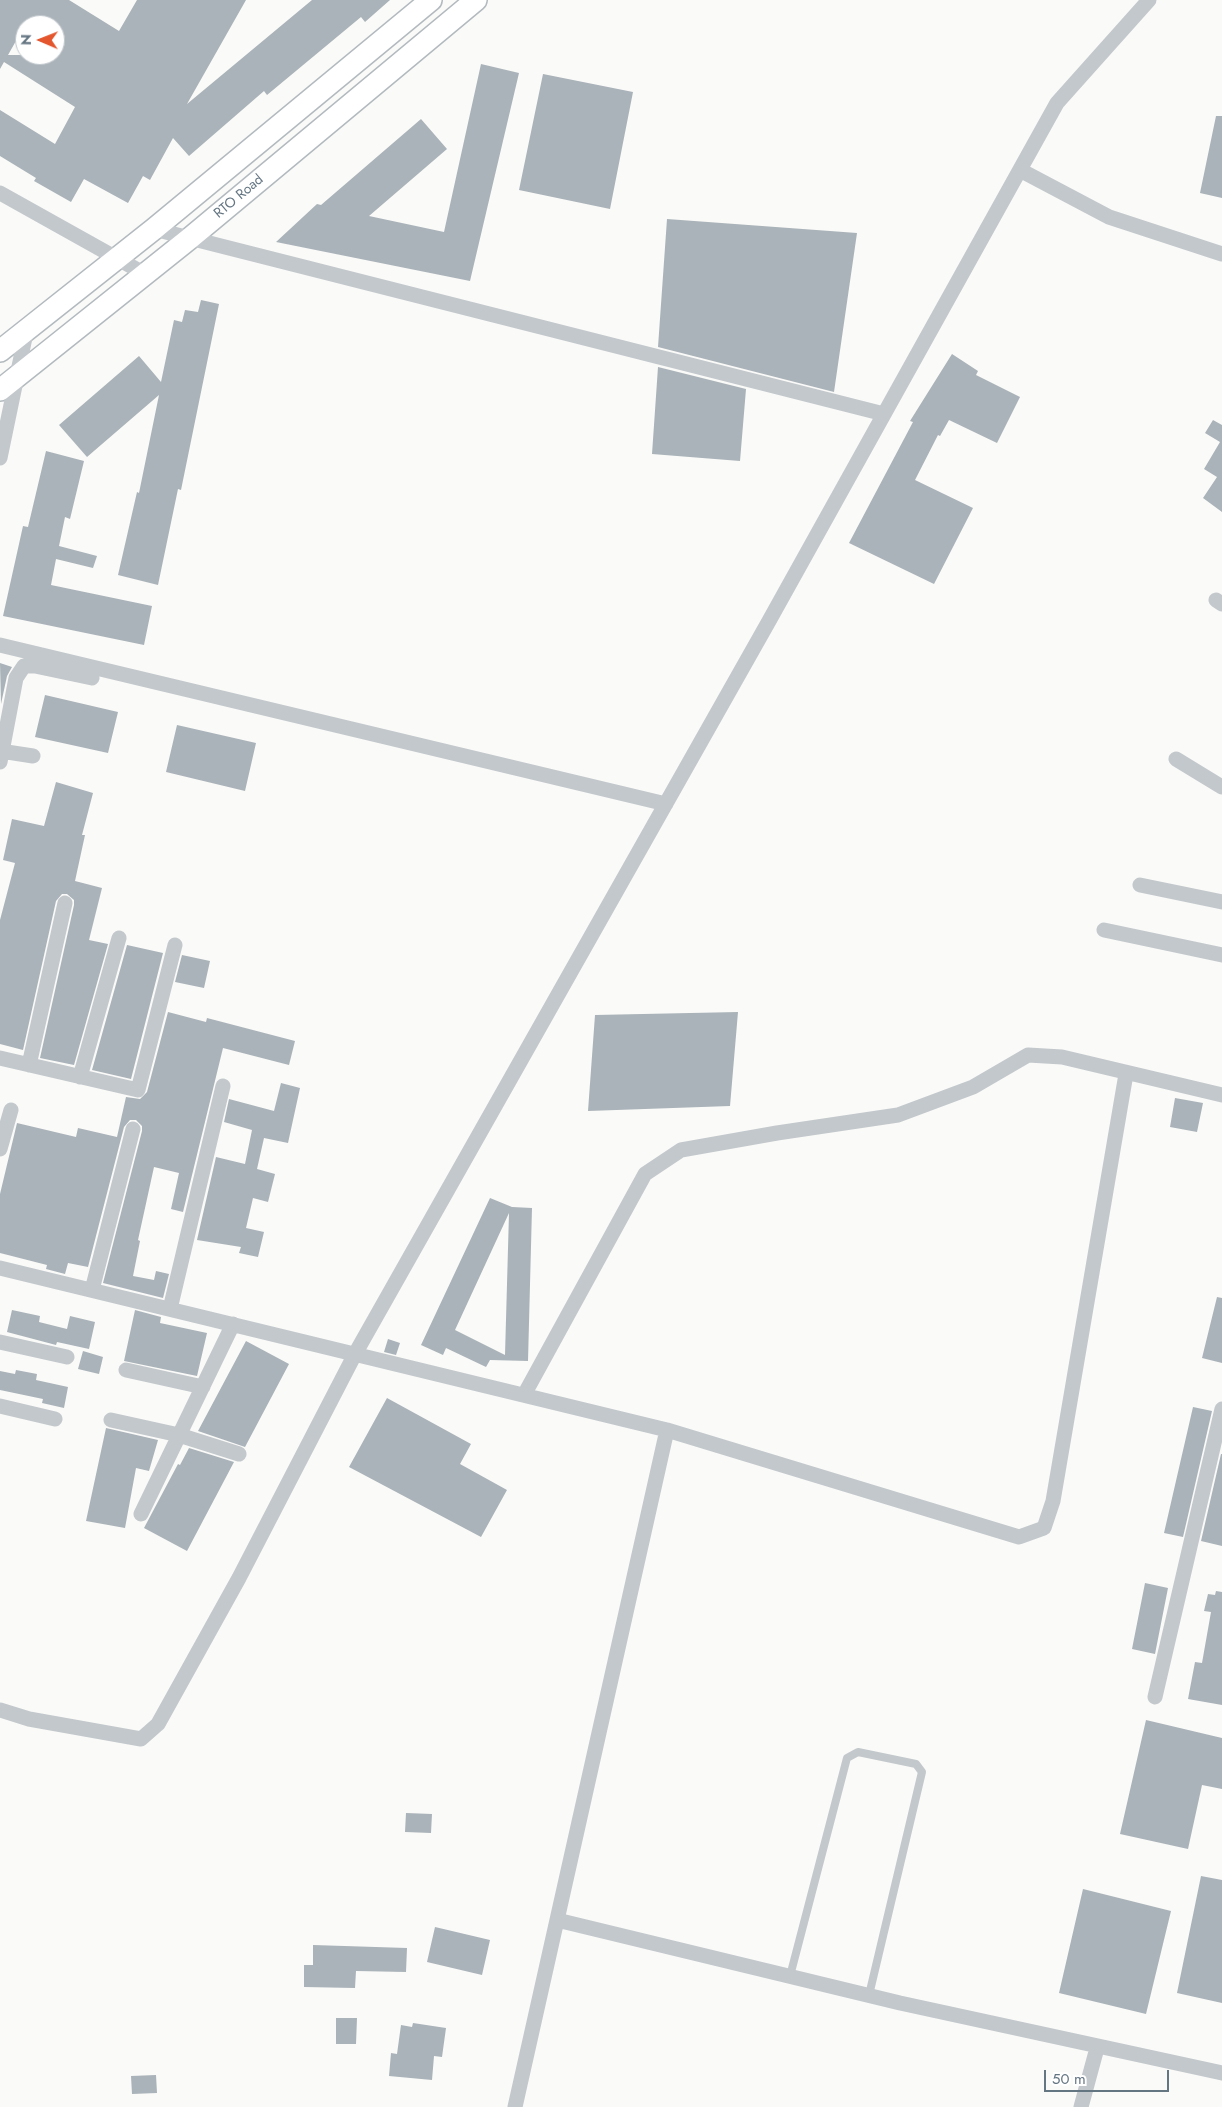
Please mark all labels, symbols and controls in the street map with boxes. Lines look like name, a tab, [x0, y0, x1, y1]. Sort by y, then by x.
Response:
north arrow	[15, 15, 65, 65]
text: N	[16, 34, 36, 45]
street label: RTO Road	[211, 172, 267, 222]
scale bar	[1047, 2060, 1172, 2092]
text: 50 m	[1052, 2068, 1086, 2090]

